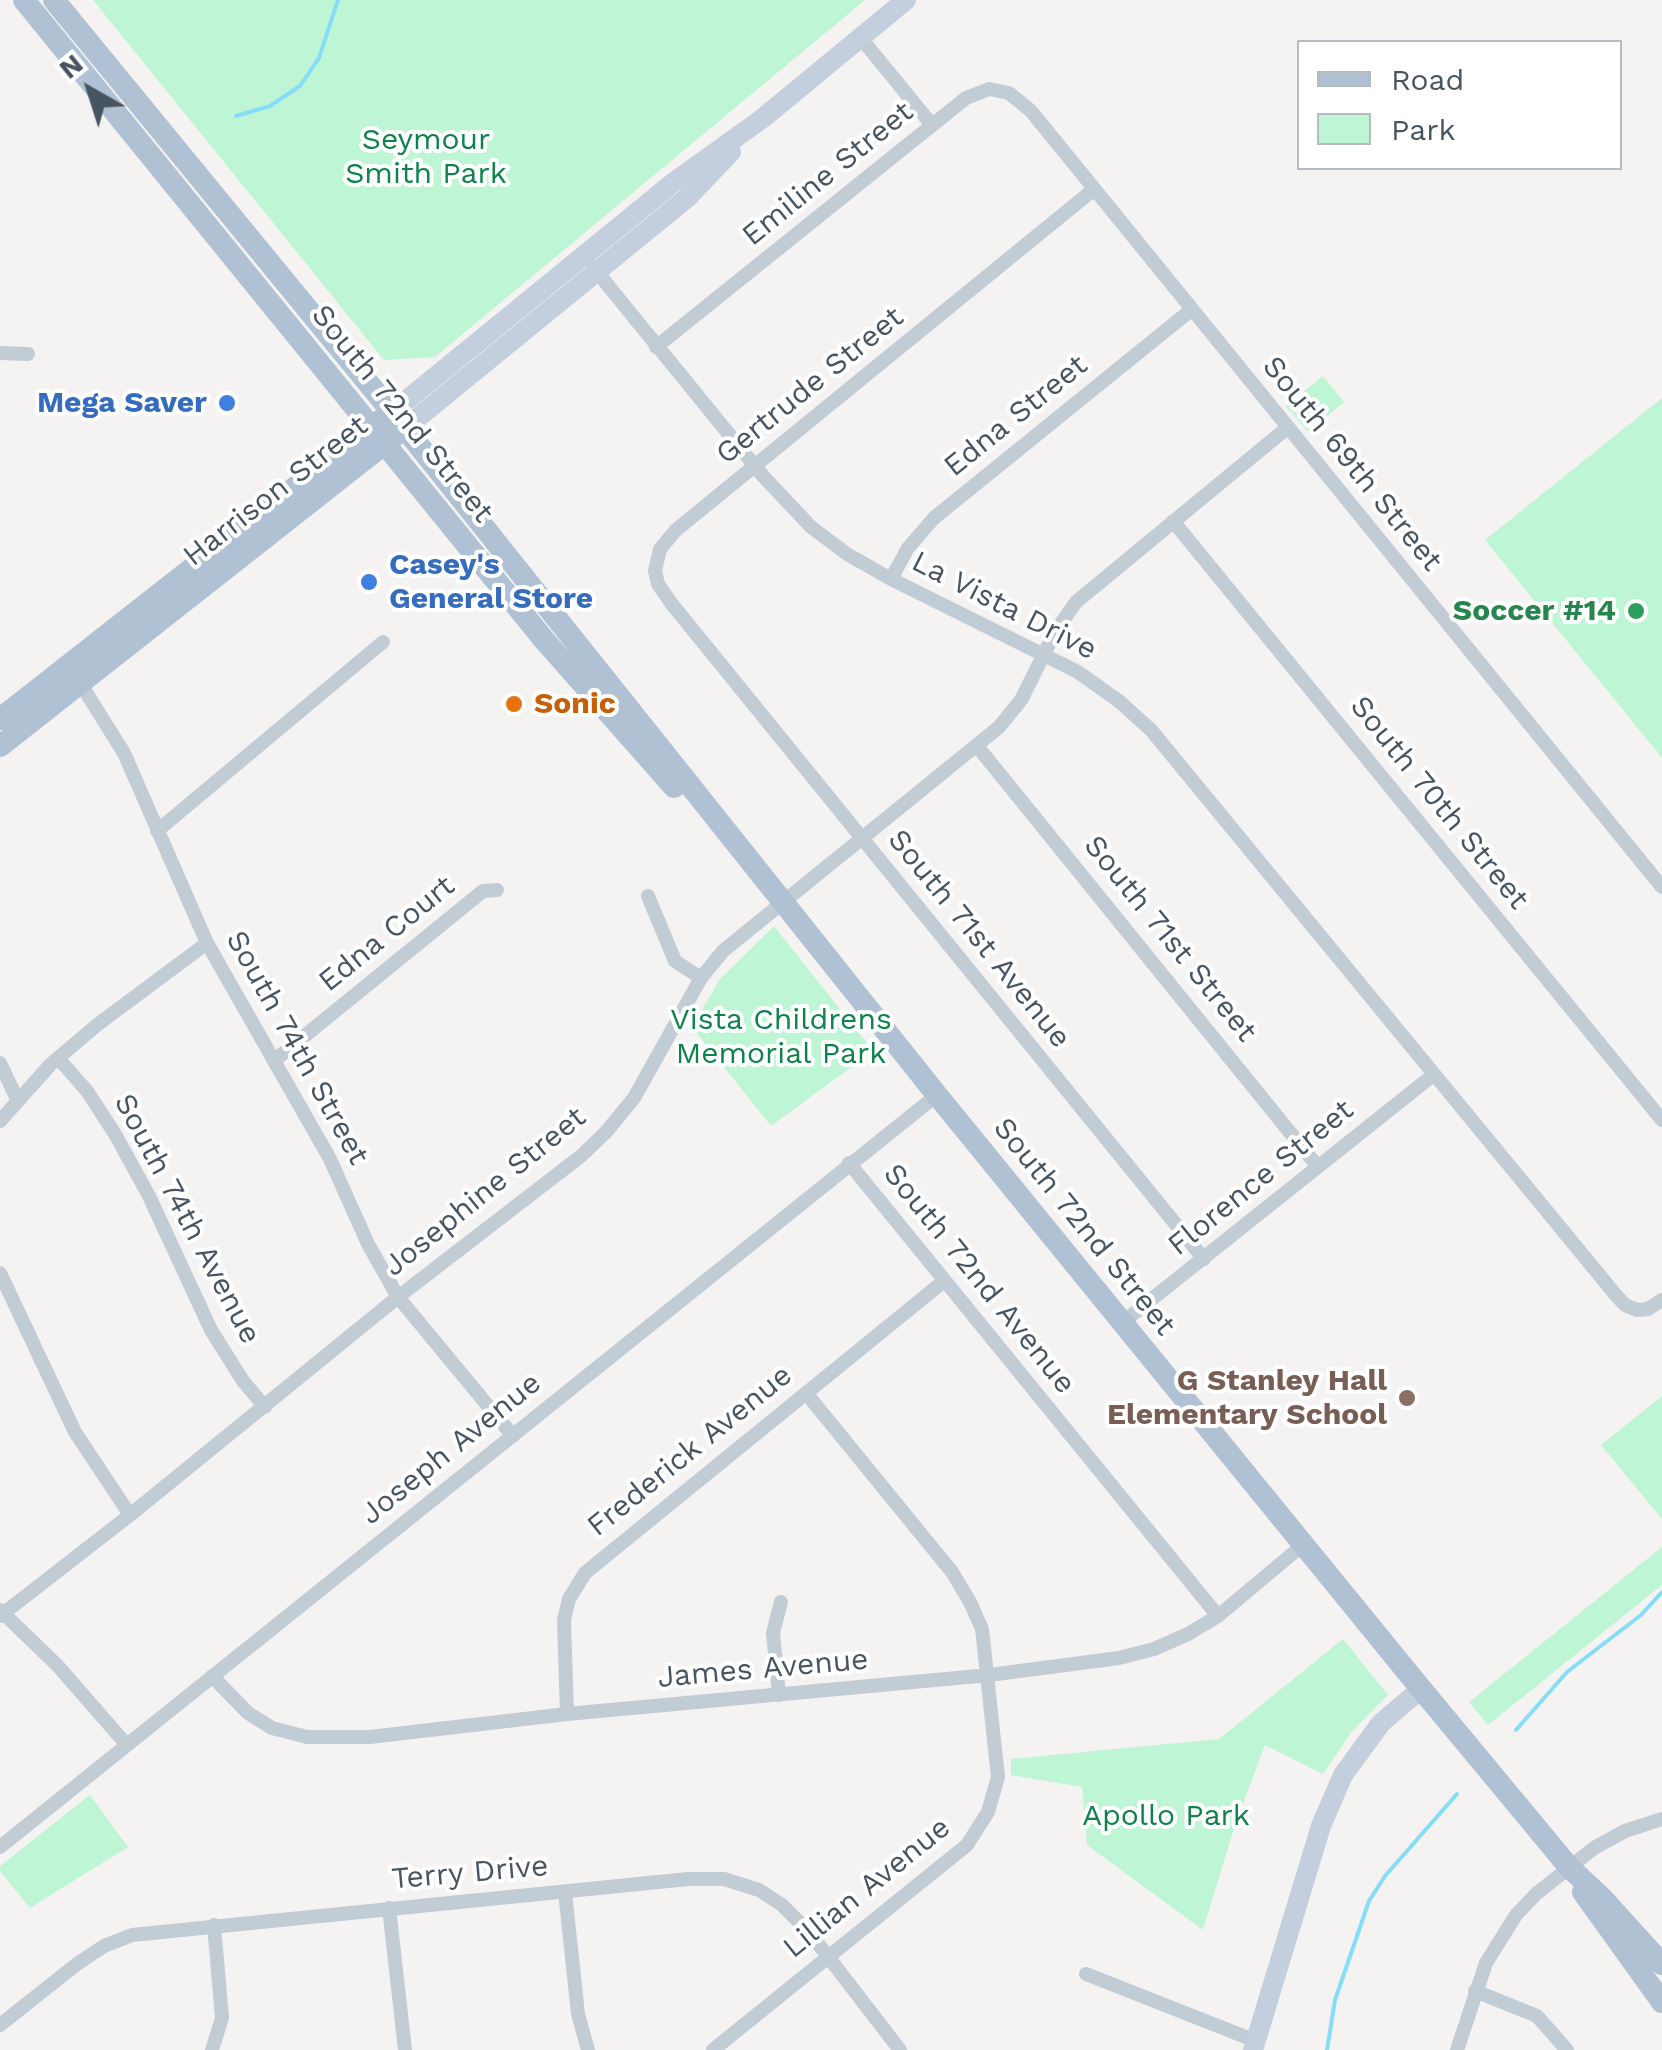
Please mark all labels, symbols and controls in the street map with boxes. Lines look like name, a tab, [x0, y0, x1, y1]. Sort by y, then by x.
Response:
north arrow	[40, 40, 140, 140]
legend	[1297, 40, 1622, 170]
text: N	[52, 47, 89, 86]
text: Road	[1391, 62, 1464, 97]
street label: Emiline Street	[735, 94, 921, 254]
text: Park	[1391, 112, 1456, 147]
park label: Seymour Smith Park	[345, 122, 507, 192]
street label: South 72nd Street	[303, 298, 501, 530]
street label: Gertrude Street	[709, 300, 911, 472]
street label: Edna Street	[937, 347, 1095, 485]
street label: South 69th Street	[1254, 349, 1450, 579]
place label: Mega Saver	[37, 385, 207, 421]
marker: Mega Saver	[216, 392, 238, 414]
street label: Harrison Street	[177, 408, 375, 574]
street label: La Vista Drive	[905, 544, 1103, 668]
place label: Casey's General Store	[389, 547, 593, 618]
marker: Casey's General Store	[358, 571, 380, 593]
place label: Soccer #14	[1453, 593, 1616, 629]
marker: Soccer #14	[1625, 600, 1647, 622]
place label: Sonic	[534, 686, 616, 722]
street label: South 70th Street	[1342, 689, 1536, 917]
marker: Sonic	[503, 693, 525, 715]
street label: South 71st Avenue	[880, 823, 1078, 1055]
street label: South 71st Street	[1076, 829, 1264, 1049]
street label: Edna Court	[312, 868, 462, 1000]
street label: South 74th Street	[218, 925, 376, 1171]
park label: Vista Childrens Memorial Park	[670, 1002, 892, 1072]
street label: South 74th Avenue	[106, 1088, 268, 1350]
street label: Florence Street	[1161, 1092, 1361, 1264]
street label: Josephine Street	[377, 1099, 593, 1285]
street label: South 72nd Street	[985, 1111, 1183, 1343]
street label: South 72nd Avenue	[875, 1157, 1083, 1401]
street label: Frederick Avenue	[581, 1358, 799, 1544]
place label: G Stanley Hall Elementary School	[1107, 1363, 1387, 1434]
street label: Joseph Avenue	[354, 1365, 548, 1533]
marker: G Stanley Hall Elementary School	[1396, 1387, 1418, 1409]
street label: James Avenue	[656, 1642, 870, 1696]
park label: Apollo Park	[1082, 1798, 1250, 1834]
street label: Lillian Avenue	[776, 1810, 958, 1966]
street label: Terry Drive	[390, 1848, 550, 1898]

